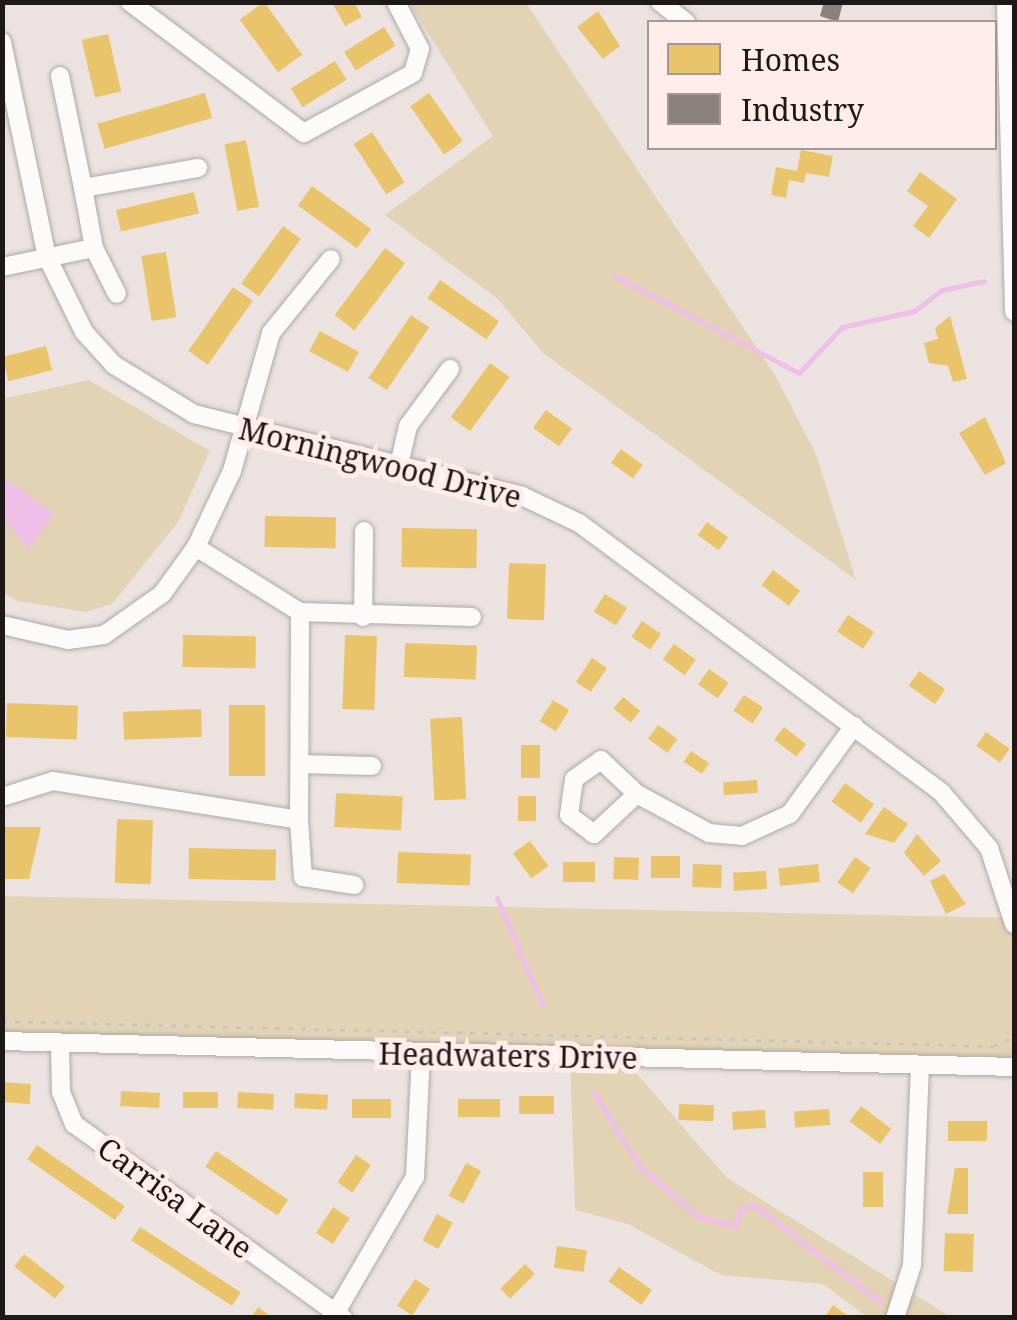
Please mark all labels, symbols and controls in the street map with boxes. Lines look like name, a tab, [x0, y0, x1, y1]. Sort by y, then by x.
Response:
legend	[647, 20, 997, 150]
text: Homes	[741, 39, 840, 80]
text: Industry	[741, 89, 864, 130]
street label: Morningwood Drive	[235, 410, 525, 516]
street label: Headwaters Drive	[378, 1036, 638, 1076]
street label: Carrisa Lane	[91, 1130, 259, 1266]

